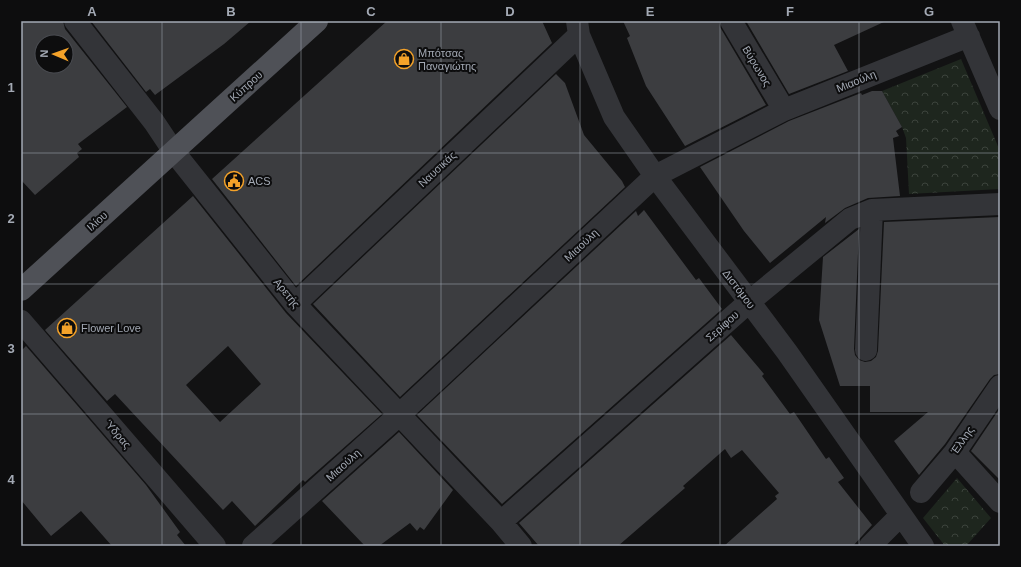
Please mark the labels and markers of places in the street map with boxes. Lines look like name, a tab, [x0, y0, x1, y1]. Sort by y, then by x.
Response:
place label: Μπότσας Παναγιώτης	[418, 47, 476, 72]
shop icon: Μπότσας Παναγιώτης	[393, 48, 415, 70]
public building icon: ACS	[223, 170, 245, 192]
place label: ACS	[248, 175, 271, 187]
shop icon: Flower Love	[56, 317, 78, 339]
place label: Flower Love	[81, 322, 141, 334]

